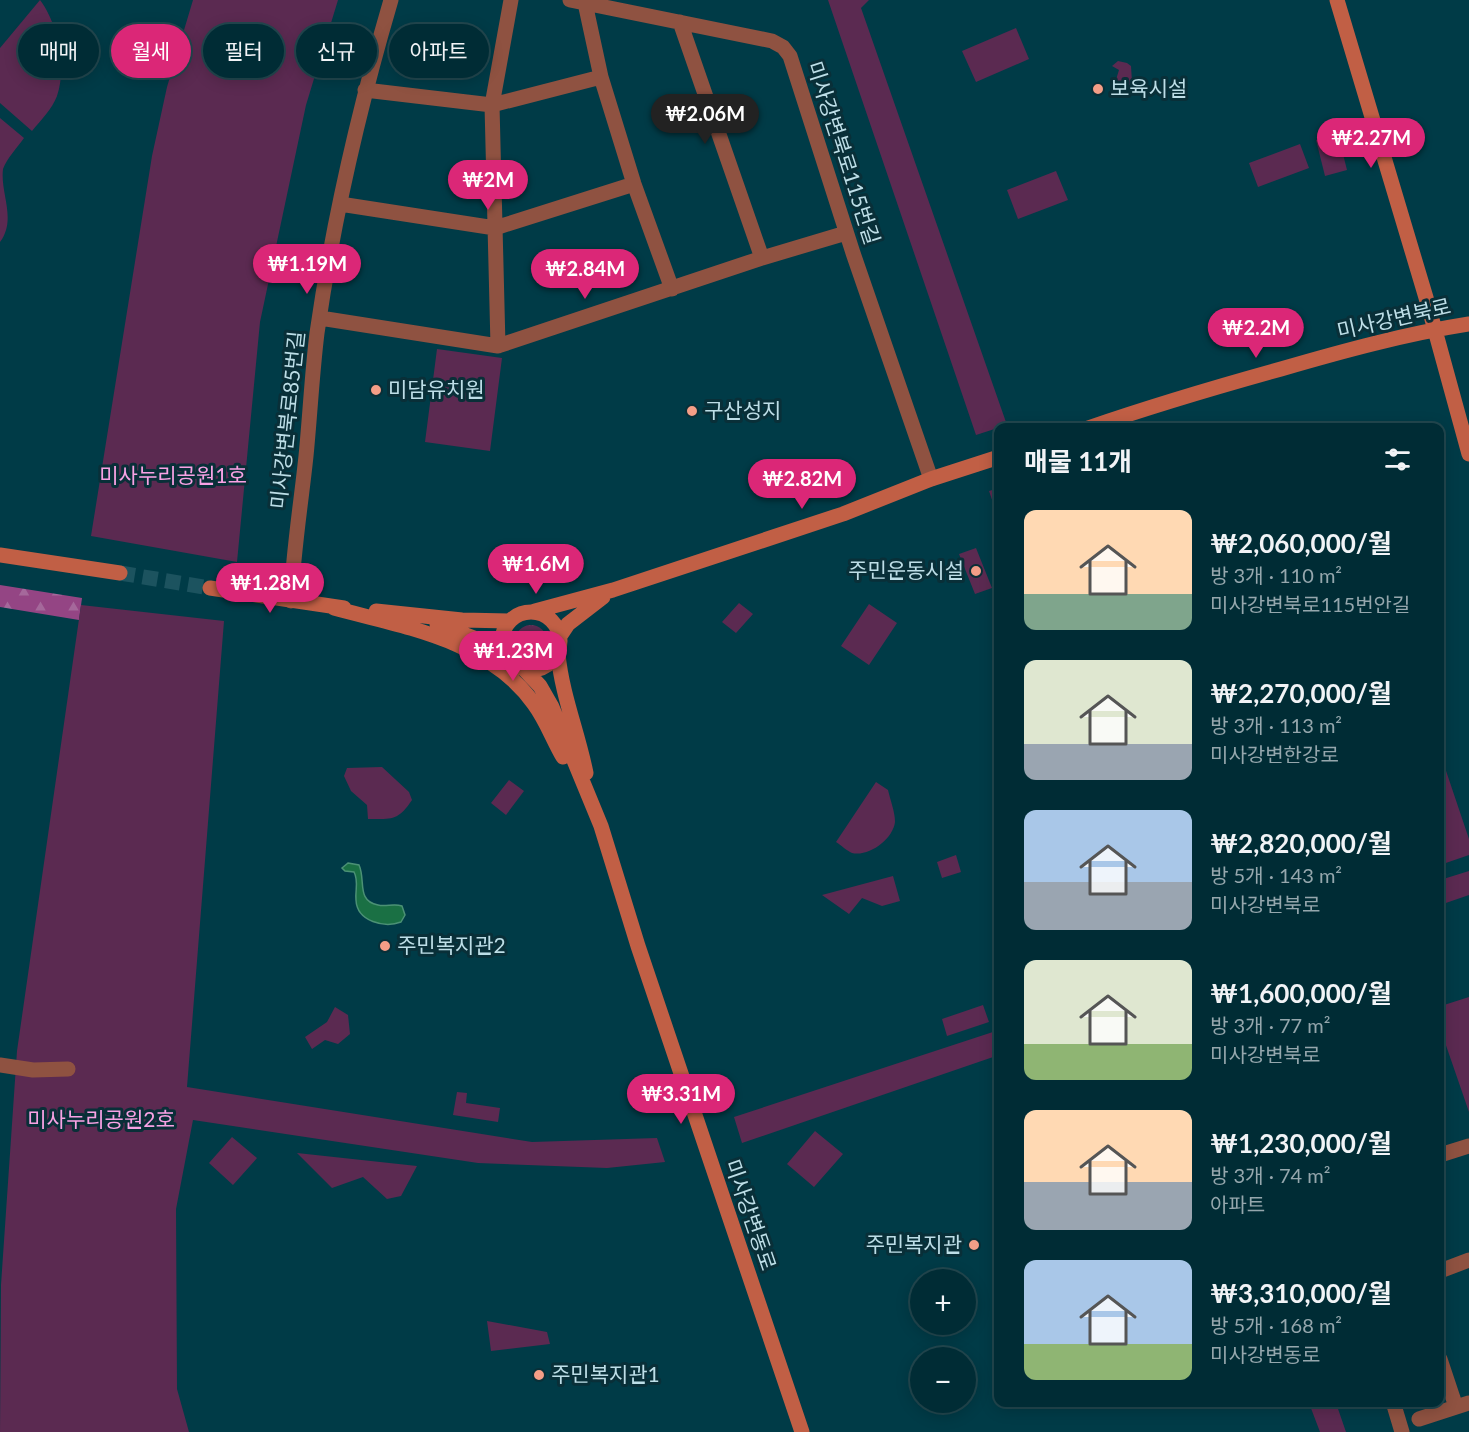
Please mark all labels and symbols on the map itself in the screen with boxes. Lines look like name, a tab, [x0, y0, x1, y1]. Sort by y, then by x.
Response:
street label: 미사강변북로115번길	[803, 58, 886, 247]
place label: 보육시설	[1110, 75, 1187, 100]
marker: 보육시설	[1091, 82, 1105, 96]
pin: ₩2.06M	[656, 94, 754, 145]
pin: ₩2.27M	[1322, 118, 1420, 169]
pin: ₩2M	[459, 160, 517, 211]
pin: ₩1.19M	[258, 244, 356, 295]
pin: ₩2.84M	[536, 249, 634, 300]
street label: 미사강변북로	[1334, 292, 1453, 343]
pin: ₩2.2M	[1214, 308, 1298, 359]
street label: 미사강변북로85번길	[265, 330, 308, 510]
place label: 미담유치원	[388, 376, 485, 401]
marker: 미담유치원	[369, 383, 383, 397]
place label: 구산성지	[704, 397, 781, 422]
marker: 구산성지	[685, 404, 699, 418]
pin: ₩2.82M	[753, 459, 851, 510]
park label: 미사누리공원1호	[99, 462, 247, 487]
pin: ₩1.6M	[494, 544, 578, 595]
place label: 주민운동시설	[848, 557, 964, 582]
pin: ₩1.28M	[221, 563, 319, 614]
marker: 주민운동시설	[969, 564, 983, 578]
pin: ₩1.23M	[464, 631, 562, 682]
place label: 주민복지관2	[397, 932, 506, 957]
marker: 주민복지관2	[378, 939, 392, 953]
pin: ₩3.31M	[632, 1074, 730, 1125]
park label: 미사누리공원2호	[27, 1106, 175, 1131]
street label: 미사강변동로	[721, 1156, 782, 1273]
place label: 주민복지관	[865, 1231, 962, 1256]
marker: 주민복지관	[967, 1238, 981, 1252]
place label: 주민복지관1	[551, 1361, 660, 1386]
marker: 주민복지관1	[532, 1368, 546, 1382]

